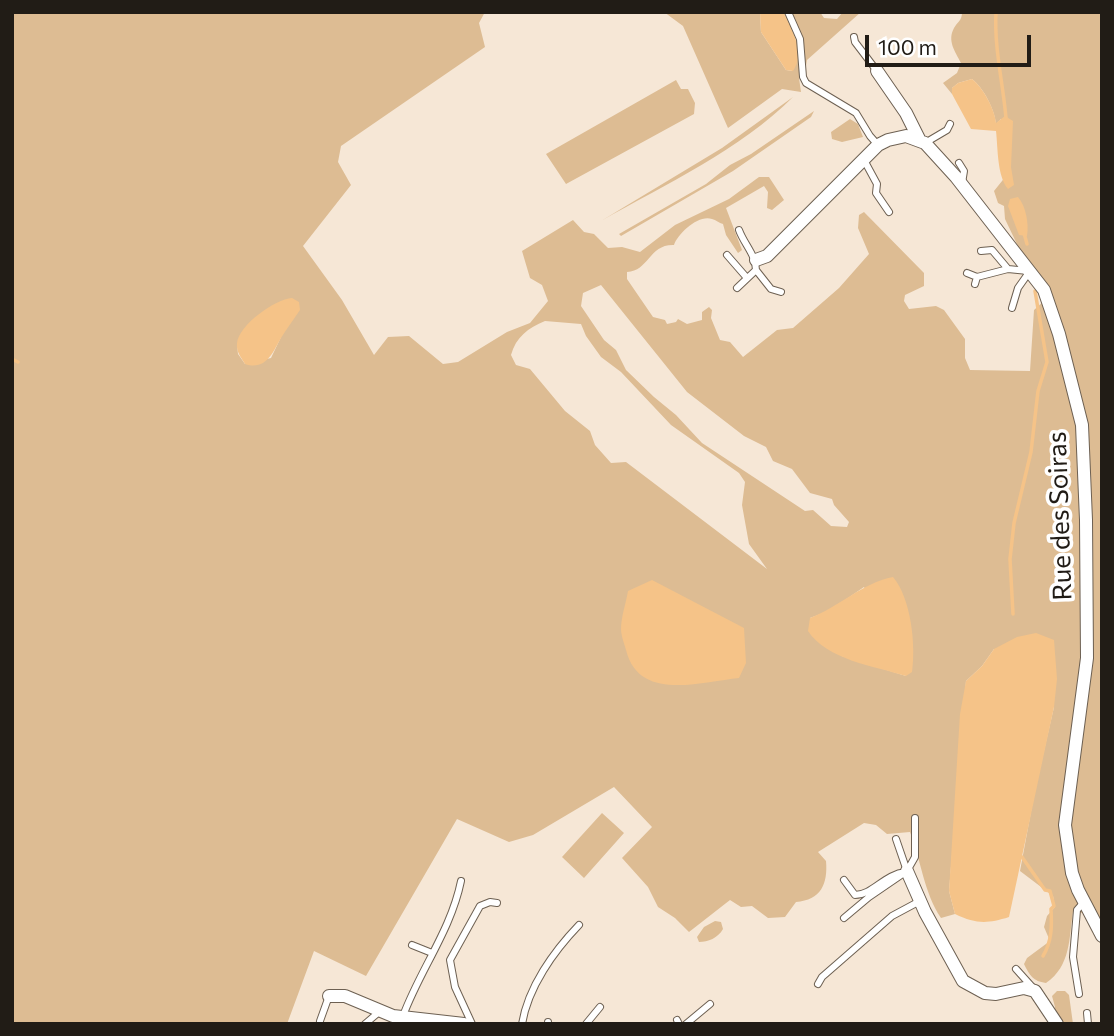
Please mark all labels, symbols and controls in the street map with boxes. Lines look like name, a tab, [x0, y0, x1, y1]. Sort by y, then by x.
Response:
scale bar	[869, 21, 1035, 65]
text: 100 m	[878, 34, 937, 59]
street label: Rue des Soiras	[1041, 431, 1079, 601]

